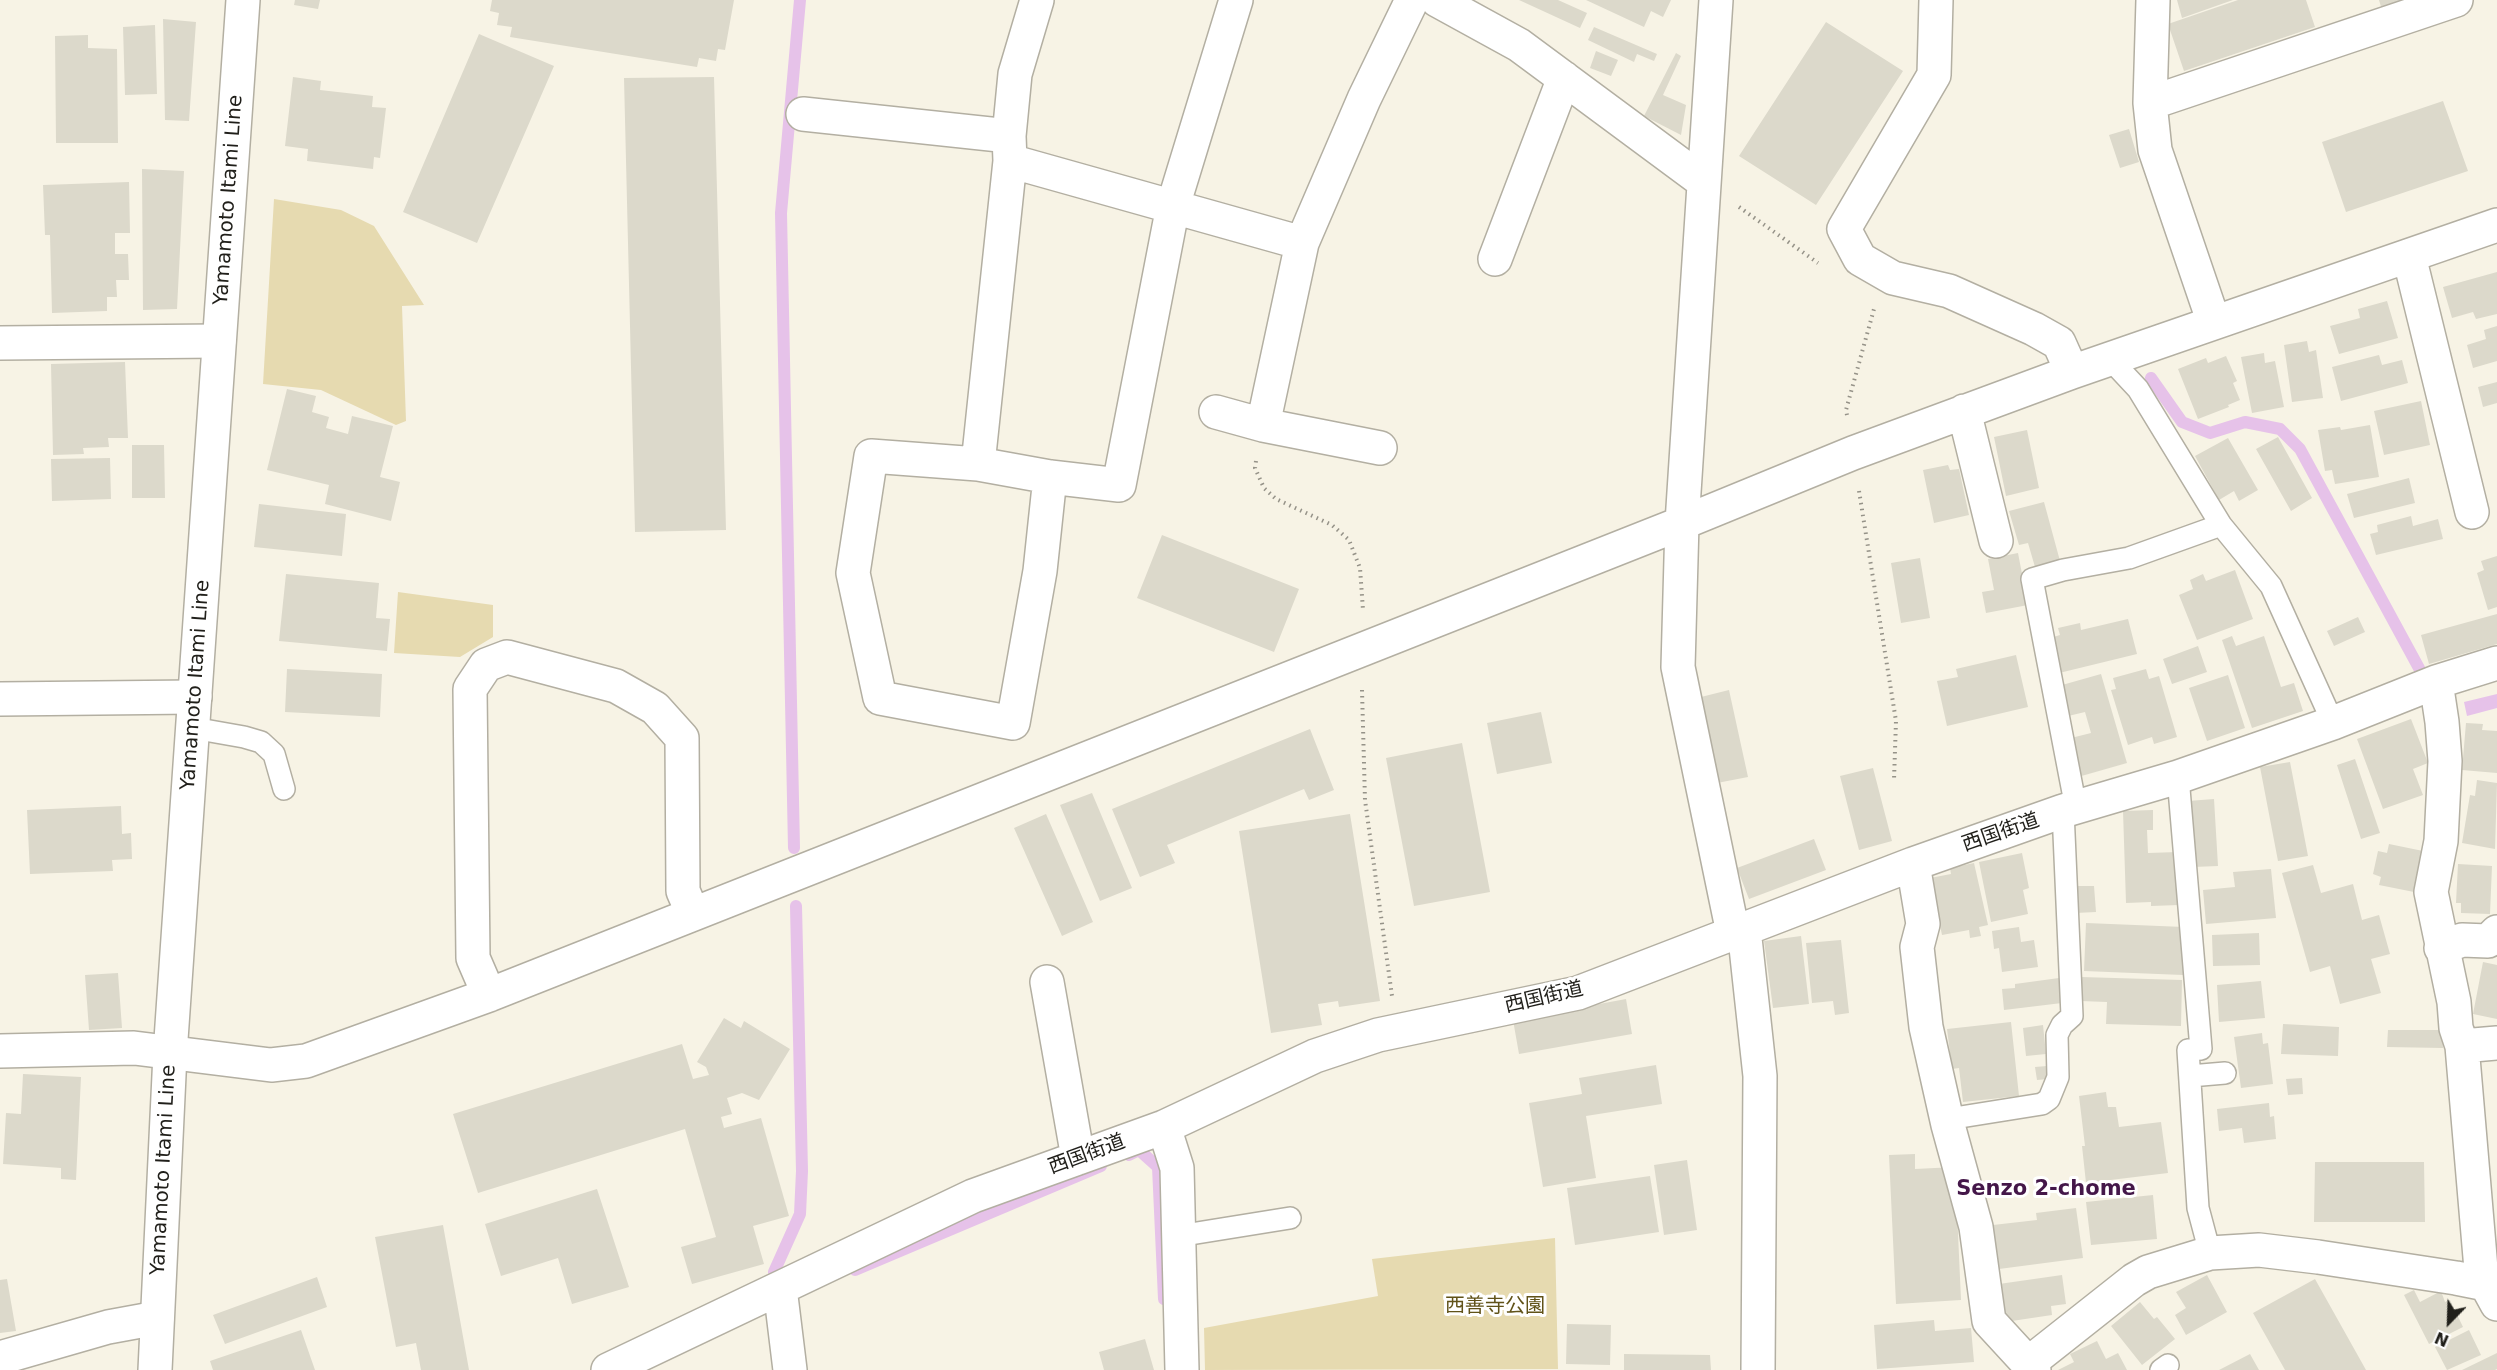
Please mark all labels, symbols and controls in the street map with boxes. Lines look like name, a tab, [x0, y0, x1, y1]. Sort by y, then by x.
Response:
street label: Yamamoto Itami Line	[210, 94, 248, 306]
street label: Yamamoto Itami Line	[177, 579, 215, 791]
street label: 西国街道	[1959, 809, 2043, 857]
street label: 西国街道	[1502, 977, 1586, 1019]
street label: Yamamoto Itami Line	[147, 1064, 181, 1276]
street label: 西国街道	[1045, 1130, 1129, 1180]
district label: Senzo 2-chome	[1956, 1177, 2136, 1203]
north arrow	[2419, 1292, 2479, 1352]
park label: 西善寺公園	[1445, 1295, 1545, 1319]
text: N	[2432, 1328, 2452, 1350]

